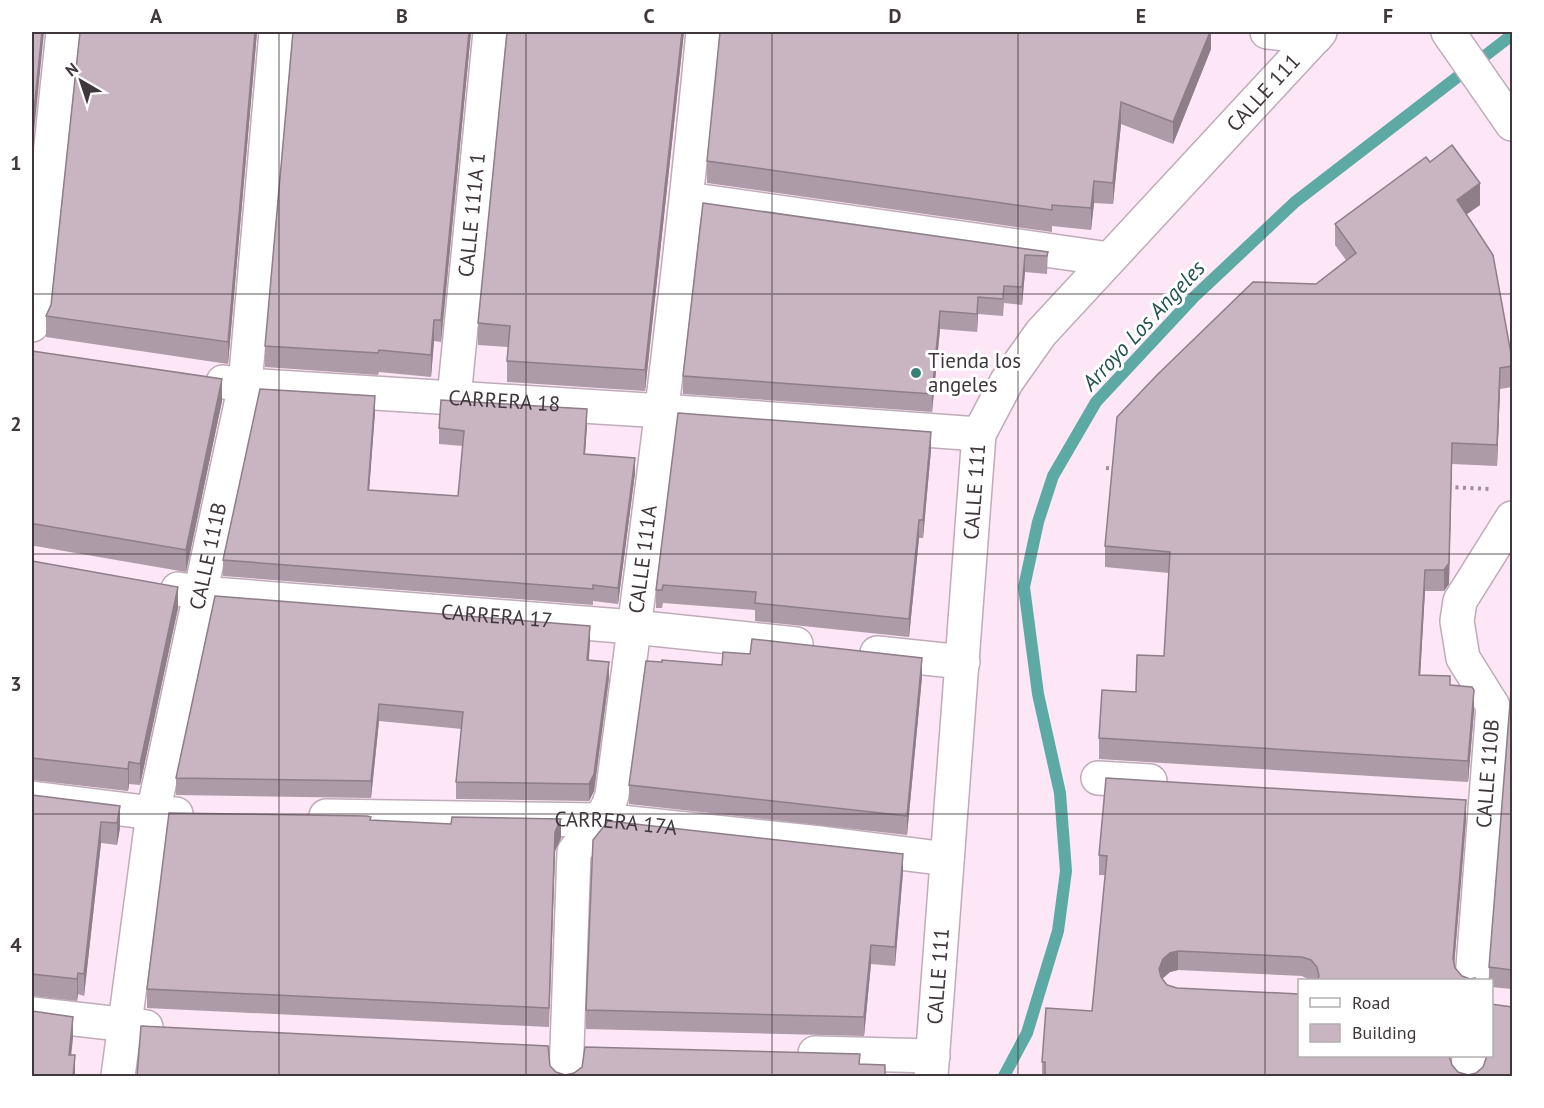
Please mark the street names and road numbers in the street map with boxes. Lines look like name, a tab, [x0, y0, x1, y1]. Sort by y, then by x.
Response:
street label: CALLE 111	[1220, 48, 1306, 137]
street label: CALLE 111A 1	[452, 151, 491, 278]
street label: CARRERA 18	[448, 384, 561, 418]
street label: CALLE 111	[957, 442, 991, 541]
street label: CALLE 111B	[183, 500, 232, 612]
street label: CALLE 111A	[622, 503, 663, 615]
street label: CARRERA 17	[440, 598, 554, 634]
street label: CALLE 110B	[1470, 718, 1505, 829]
street label: CARRERA 17A	[554, 805, 679, 841]
street label: CALLE 111	[921, 927, 955, 1025]

